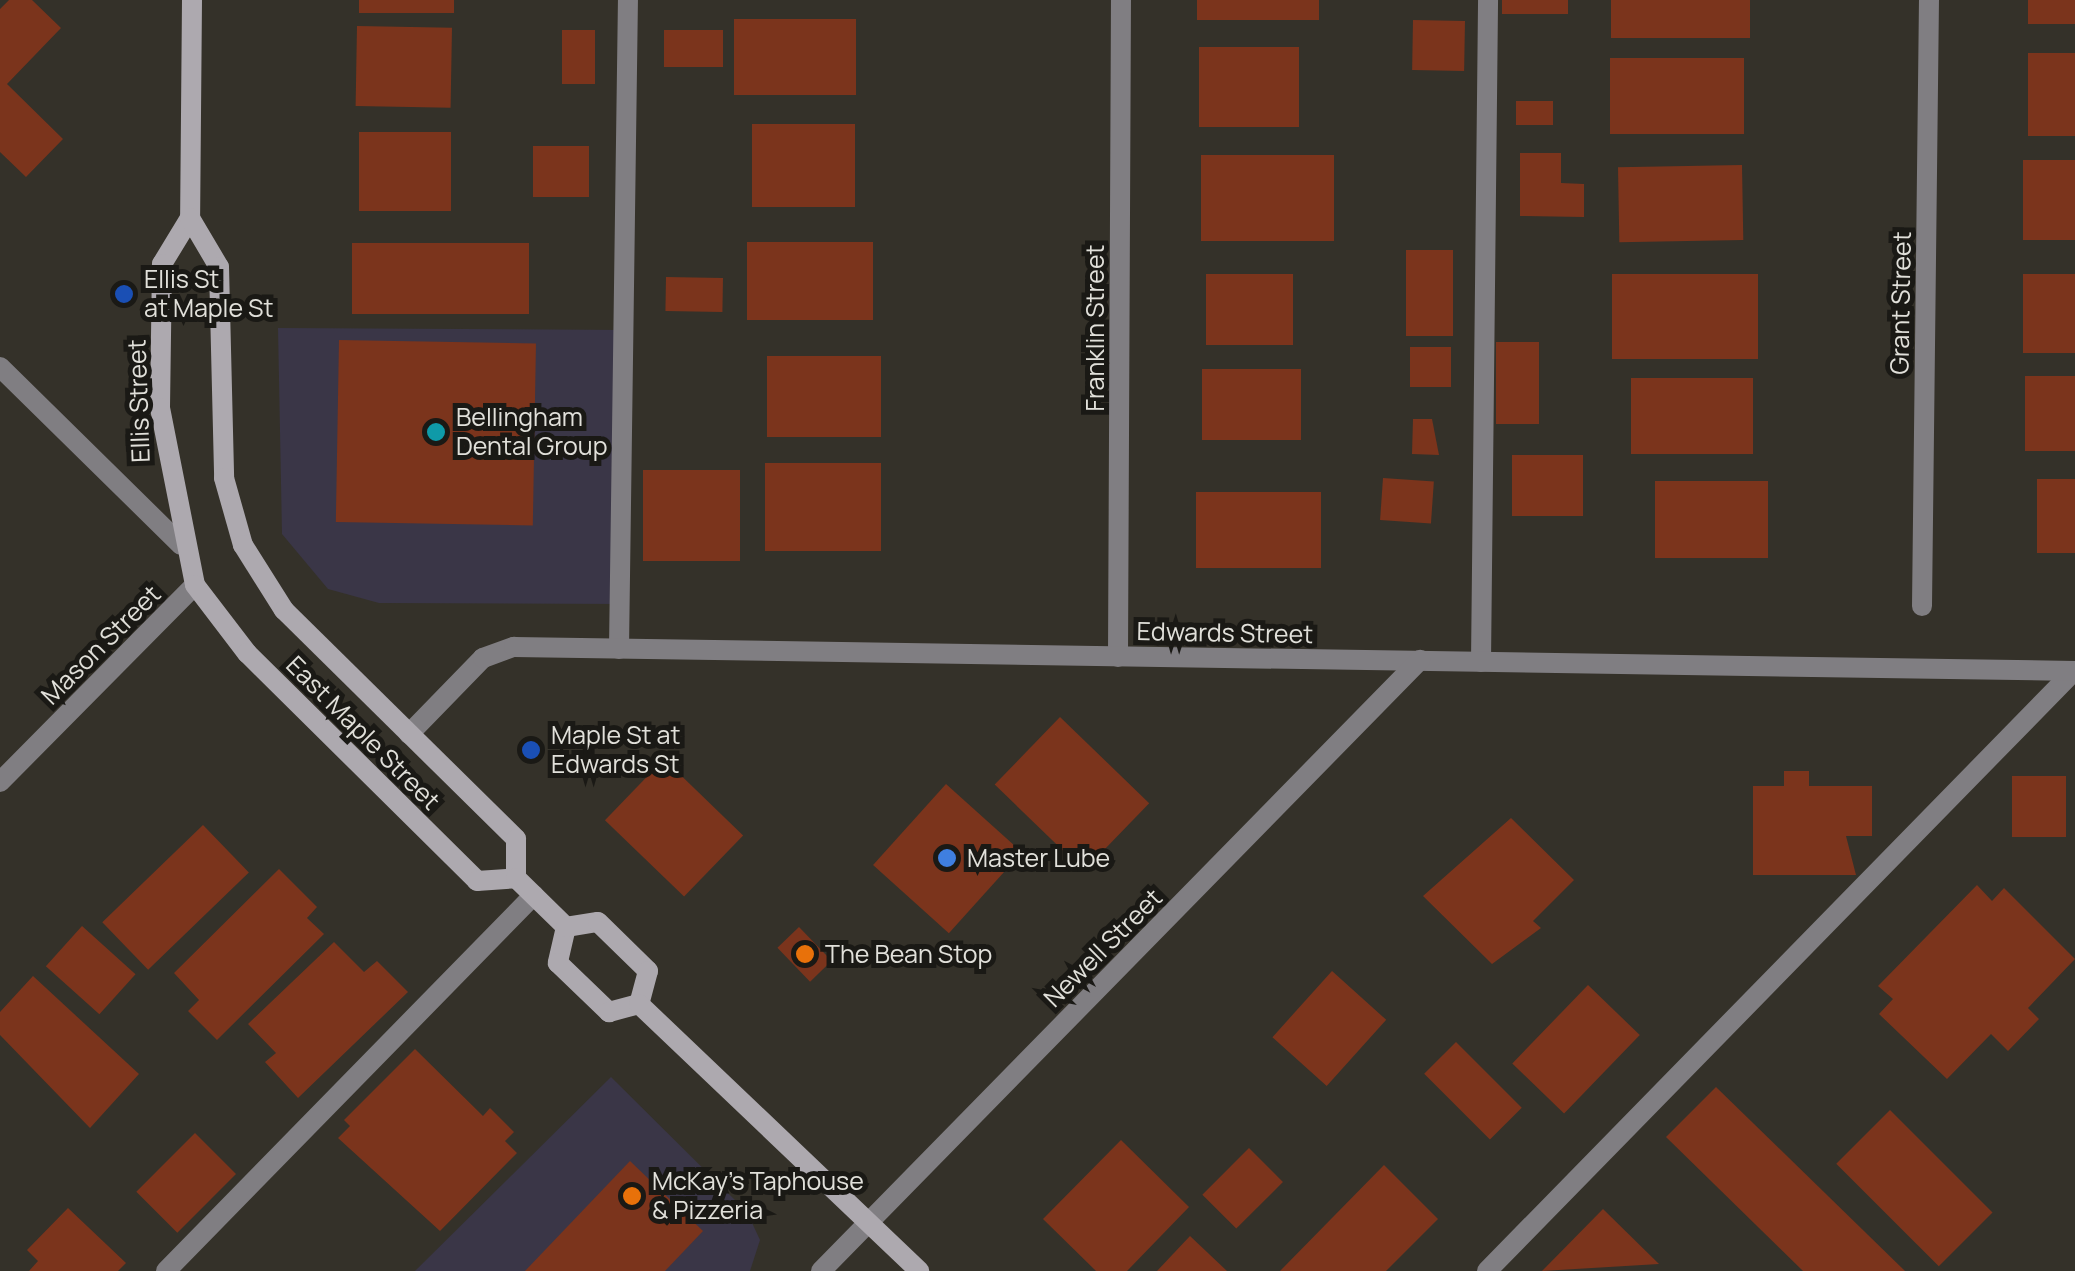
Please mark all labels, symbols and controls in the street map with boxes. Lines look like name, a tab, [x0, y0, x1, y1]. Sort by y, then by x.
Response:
street label: Grant Street	[1885, 231, 1917, 375]
street label: Franklin Street	[1080, 244, 1110, 412]
place label: Ellis St at Maple St	[144, 265, 273, 324]
marker: Ellis St at Maple St	[113, 283, 135, 305]
street label: Ellis Street	[122, 339, 156, 463]
place label: Bellingham Dental Group	[456, 403, 607, 462]
marker: Bellingham Dental Group	[425, 421, 447, 443]
street label: Mason Street	[35, 579, 167, 711]
street label: Edwards Street	[1136, 616, 1314, 650]
street label: East Maple Street	[280, 650, 446, 816]
place label: Maple St at Edwards St	[551, 721, 680, 780]
marker: Maple St at Edwards St	[520, 739, 542, 761]
place label: Master Lube	[967, 843, 1110, 873]
marker: Master Lube	[936, 847, 958, 869]
street label: Newell Street	[1038, 883, 1168, 1013]
place label: The Bean Stop	[825, 939, 992, 969]
marker: The Bean Stop	[794, 943, 816, 965]
place label: McKay’s Taphouse & Pizzeria	[652, 1167, 864, 1226]
marker: McKay’s Taphouse & Pizzeria	[621, 1185, 643, 1207]

